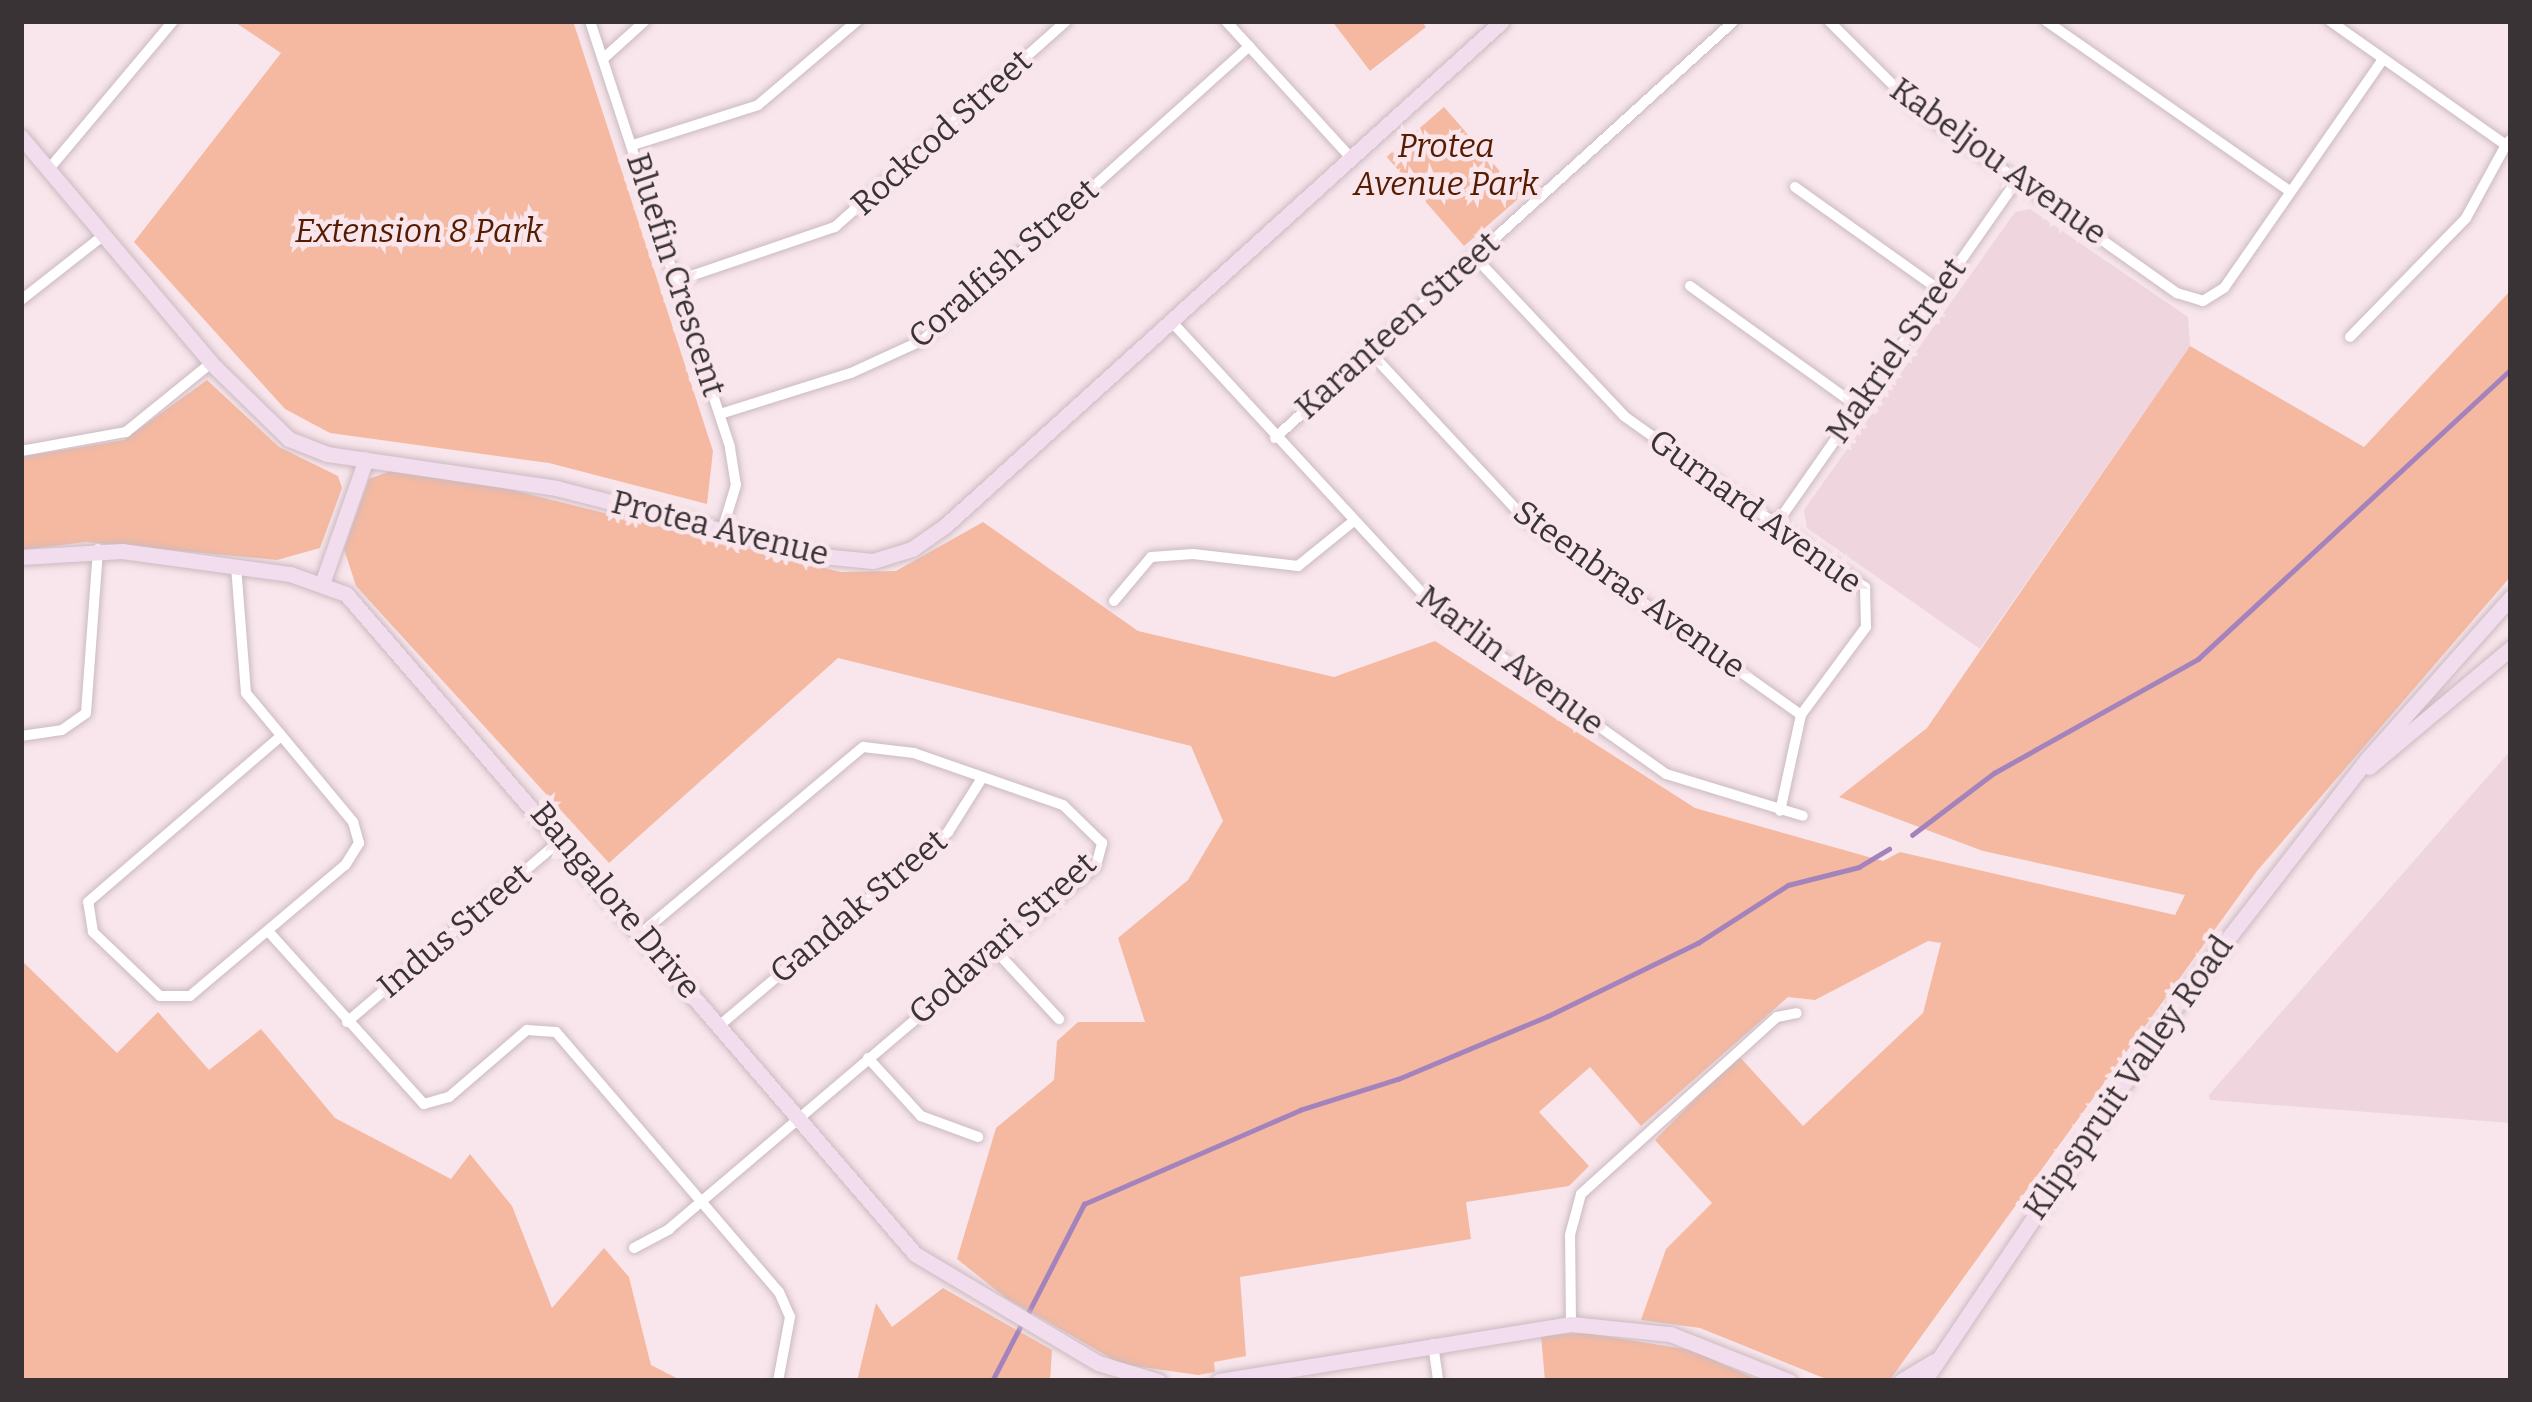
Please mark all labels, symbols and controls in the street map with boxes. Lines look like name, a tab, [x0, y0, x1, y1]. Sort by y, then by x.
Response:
street label: Rockcod Street	[844, 42, 1040, 224]
street label: Kabeljou Avenue	[1882, 70, 2114, 254]
park label: Protea Avenue Park	[1353, 127, 1539, 205]
street label: Bluefin Crescent	[617, 148, 733, 402]
street label: Coralfish Street	[901, 171, 1107, 357]
park label: Extension 8 Park	[295, 212, 543, 252]
street label: Karanteen Street	[1288, 224, 1508, 428]
street label: Makriel Street	[1819, 251, 1975, 451]
street label: Gurnard Avenue	[1641, 421, 1869, 603]
street label: Protea Avenue	[607, 483, 833, 575]
street label: Steenbras Avenue	[1505, 493, 1753, 687]
street label: Marlin Avenue	[1409, 578, 1611, 744]
street label: Bangalore Drive	[521, 795, 709, 1007]
street label: Gandak Street	[763, 822, 955, 992]
street label: Godavari Street	[901, 845, 1105, 1033]
street label: Indus Street	[370, 855, 540, 1007]
street label: Klipspruit Valley Road	[2016, 929, 2242, 1227]

